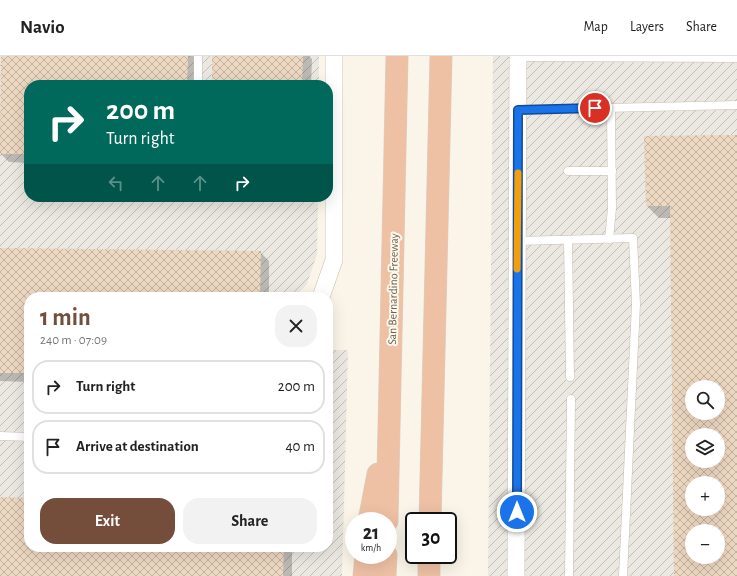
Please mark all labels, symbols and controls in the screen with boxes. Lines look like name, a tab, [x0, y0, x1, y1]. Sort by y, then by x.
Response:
text: Navio	[20, 18, 65, 37]
text: Map	[583, 20, 608, 34]
text: Layers	[630, 20, 664, 34]
text: Share	[686, 20, 717, 34]
pin	[578, 91, 612, 125]
icon: right	[40, 96, 92, 148]
text: 200 m	[106, 97, 175, 125]
icon: arrive	[584, 97, 606, 119]
text: Turn right	[106, 130, 175, 148]
icon: left	[105, 172, 127, 194]
icon: ahead	[147, 172, 169, 194]
icon: ahead	[189, 172, 211, 194]
icon: right	[231, 172, 253, 194]
street label: San Bernardino Freeway	[386, 233, 401, 345]
button: close	[275, 305, 317, 347]
text: 1 min	[40, 306, 91, 330]
text: 240 m · 07:09	[40, 334, 107, 347]
icon: right	[42, 376, 64, 398]
text: Turn right	[76, 379, 135, 394]
text: 200 m	[278, 379, 315, 394]
map controls	[685, 380, 725, 564]
button: search	[685, 380, 725, 420]
button: layers	[685, 428, 725, 468]
icon: arrive	[42, 436, 64, 458]
text: Arrive at destination	[76, 439, 199, 454]
text: 40 m	[285, 439, 315, 454]
button: +	[685, 476, 725, 516]
position arrow	[496, 491, 538, 533]
button: Exit	[40, 498, 175, 544]
button: Share	[183, 498, 317, 544]
speed limit sign: 30	[405, 512, 457, 564]
text: 21	[363, 523, 379, 543]
button: −	[685, 524, 725, 564]
text: km/h	[361, 543, 381, 553]

